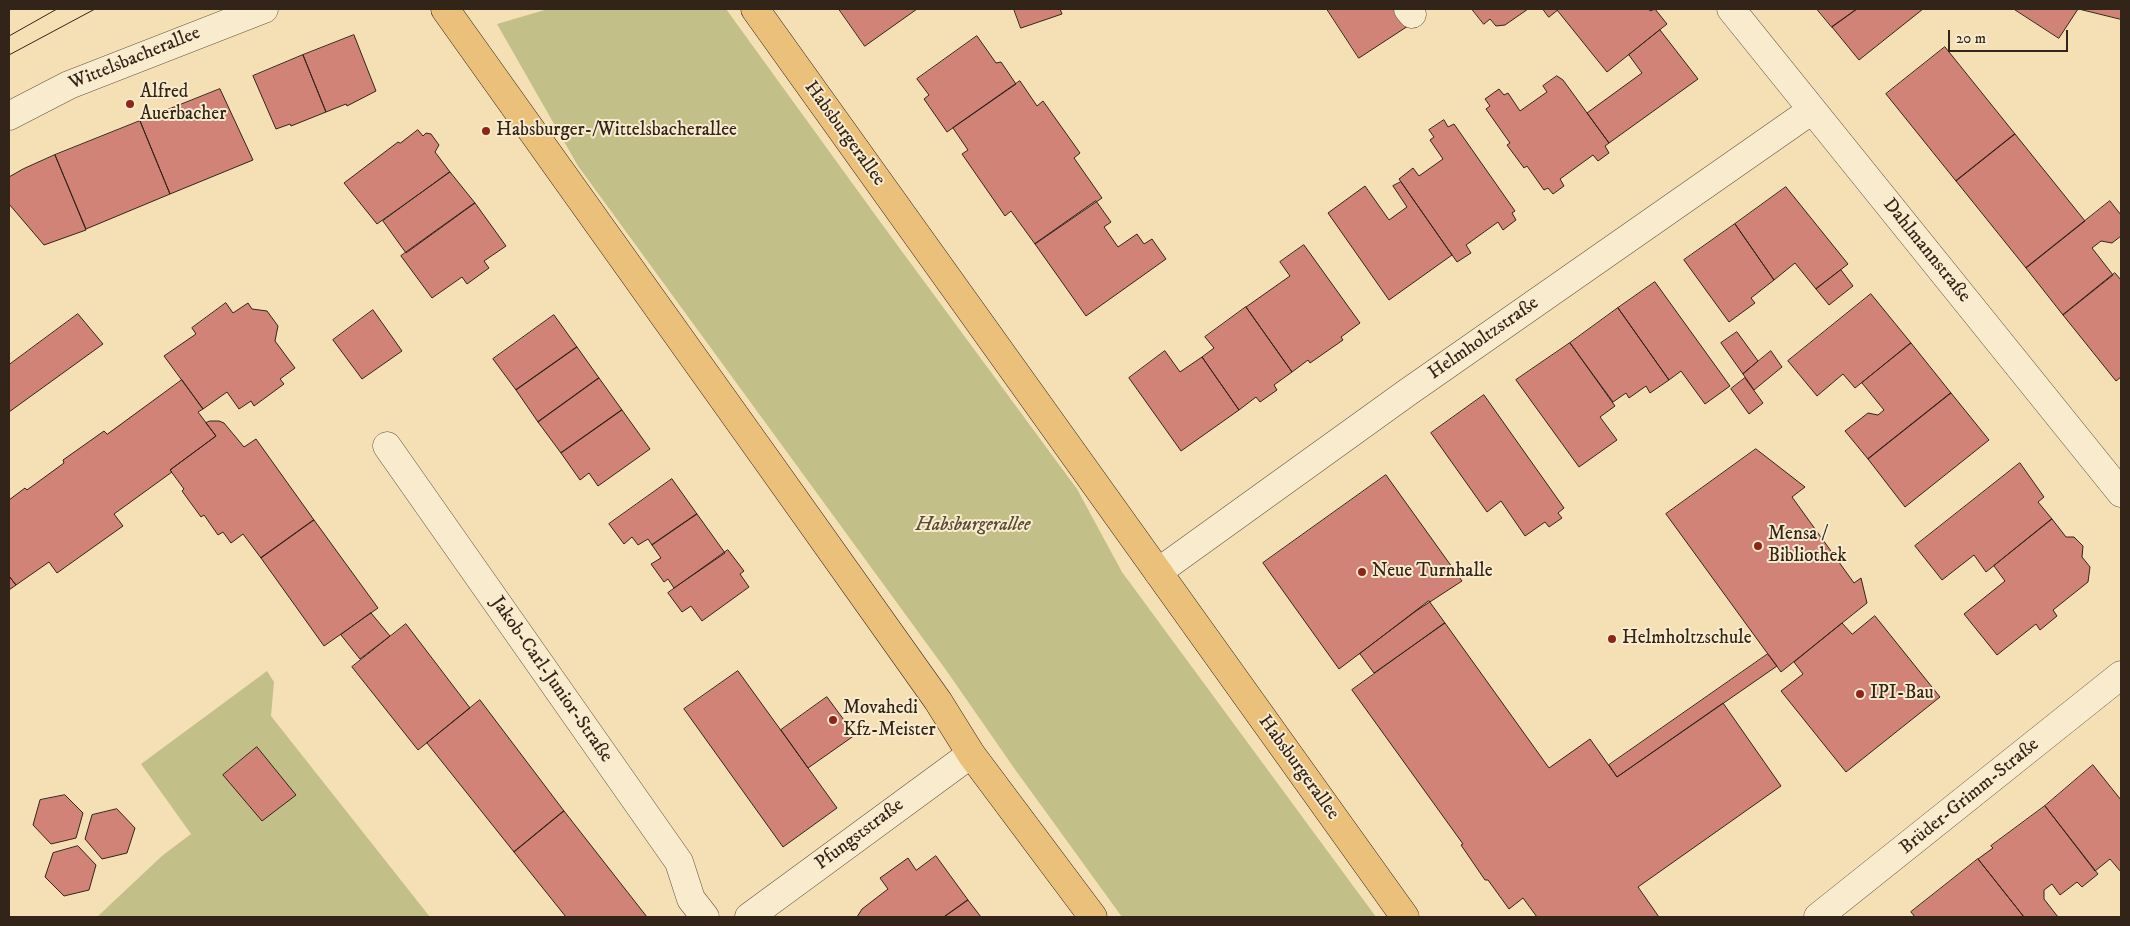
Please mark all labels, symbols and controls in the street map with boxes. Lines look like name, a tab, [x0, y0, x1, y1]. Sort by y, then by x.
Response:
scale bar	[1950, 20, 2070, 52]
street label: Wittelsbacherallee	[66, 22, 204, 96]
text: 20 m	[1956, 29, 1986, 48]
street label: Habsburgerallee	[798, 77, 890, 191]
place label: Alfred Auerbacher	[140, 82, 226, 126]
marker: Alfred Auerbacher	[124, 98, 136, 110]
place label: Habsburger-/Wittelsbacherallee	[496, 120, 737, 142]
marker: Habsburger-/Wittelsbacherallee	[480, 125, 492, 137]
street label: Dahlmannstraße	[1877, 194, 1975, 308]
street label: Helmholtzstraße	[1424, 293, 1544, 385]
park label: Habsburgerallee	[916, 515, 1030, 537]
place label: Mensa / Bibliothek	[1768, 524, 1847, 568]
marker: Mensa / Bibliothek	[1752, 540, 1764, 552]
place label: Neue Turnhalle	[1372, 561, 1493, 583]
marker: Neue Turnhalle	[1356, 566, 1368, 578]
street label: Jakob-Carl-Junior-Straße	[485, 593, 617, 767]
place label: Helmholtzschule	[1622, 628, 1752, 650]
marker: Helmholtzschule	[1606, 633, 1618, 645]
place label: IPI-Bau	[1870, 683, 1934, 705]
marker: IPI-Bau	[1854, 688, 1866, 700]
place label: Movahedi Kfz-Meister	[843, 698, 936, 742]
street label: Habsburgerallee	[1252, 711, 1344, 825]
marker: Movahedi Kfz-Meister	[827, 714, 839, 726]
street label: Brüder-Grimm-Straße	[1896, 734, 2044, 860]
street label: Pfungststraße	[811, 794, 909, 876]

